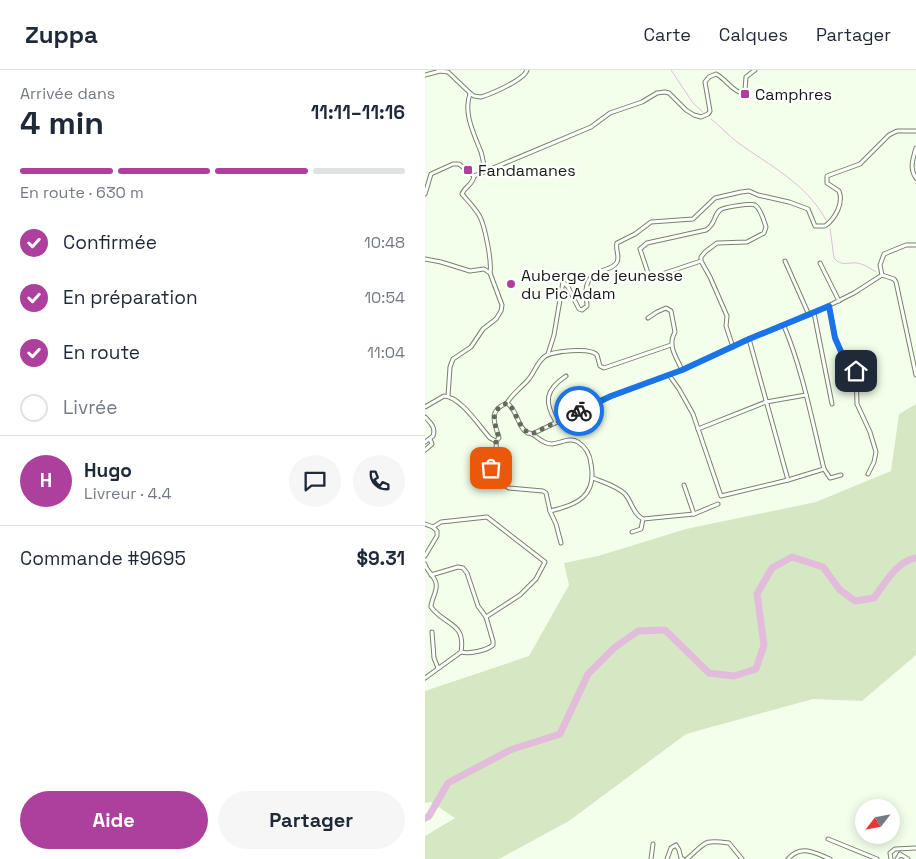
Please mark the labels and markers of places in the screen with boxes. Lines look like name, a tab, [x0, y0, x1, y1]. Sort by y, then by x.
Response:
place label: Camphres	[755, 84, 832, 105]
marker: Camphres	[739, 88, 751, 100]
place label: Fandamanes	[478, 160, 576, 181]
marker: Fandamanes	[462, 164, 474, 176]
place label: Auberge de jeunesse du Pic Adam	[521, 265, 683, 304]
marker: Auberge de jeunesse du Pic Adam	[505, 278, 517, 290]
pin	[835, 350, 877, 392]
pin	[470, 447, 512, 489]

